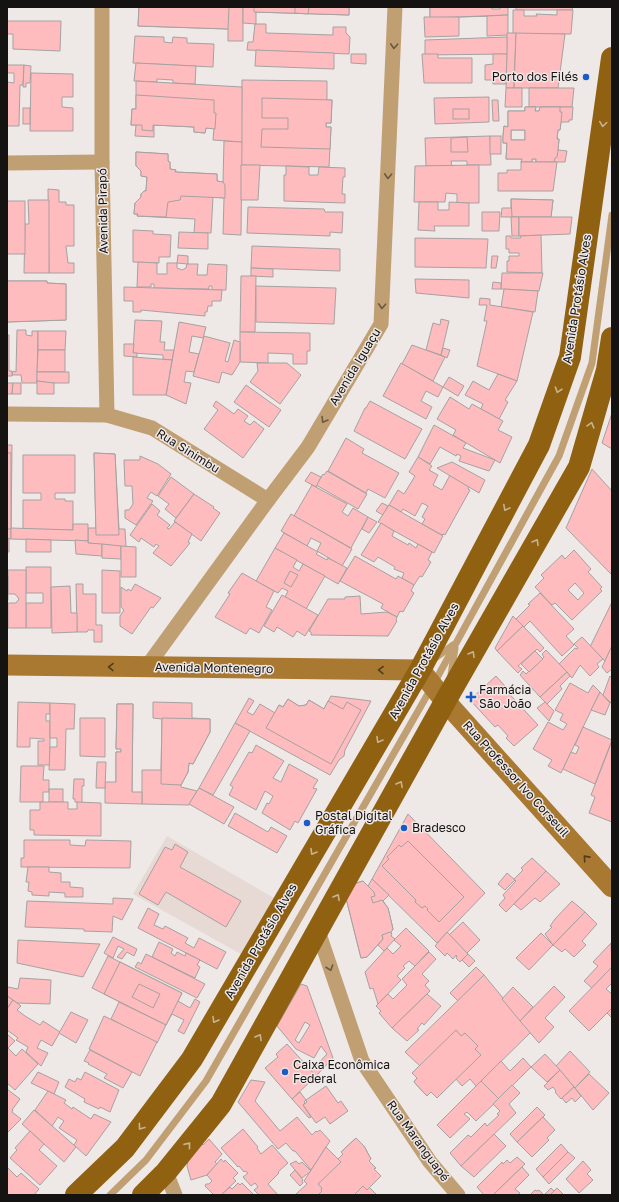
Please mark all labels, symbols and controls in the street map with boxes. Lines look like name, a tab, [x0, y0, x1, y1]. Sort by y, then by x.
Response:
one-way arrow	[389, 43, 398, 49]
place label: Porto dos Filés	[492, 69, 578, 84]
marker: Porto dos Filés	[581, 72, 591, 82]
one-way arrow	[599, 121, 608, 127]
street label: Avenida Pirapó	[94, 168, 111, 254]
one-way arrow	[383, 173, 392, 179]
street label: Avenida Protásio Alves	[559, 233, 594, 365]
one-way arrow	[377, 303, 386, 309]
street label: Avenida Iguaçu	[326, 325, 384, 408]
one-way arrow	[555, 386, 563, 393]
one-way arrow	[321, 416, 328, 423]
one-way arrow	[586, 421, 595, 428]
street label: Rua Sinimbu	[154, 425, 223, 476]
one-way arrow	[503, 504, 510, 511]
one-way arrow	[532, 538, 539, 546]
street label: Avenida Protásio Alves	[385, 600, 462, 722]
one-way arrow	[467, 651, 474, 658]
street label: Avenida Montenegro	[155, 659, 273, 676]
one-way arrow	[108, 663, 114, 671]
one-way arrow	[378, 666, 384, 674]
place label: Farmácia São João	[479, 682, 532, 711]
marker: Farmácia São João	[466, 692, 476, 702]
street label: Rua Professor Ivo Corseuil	[460, 717, 573, 840]
one-way arrow	[377, 736, 384, 743]
one-way arrow	[395, 780, 402, 788]
place label: Postal Digital Gráfica	[315, 808, 393, 837]
marker: Postal Digital Gráfica	[302, 818, 312, 828]
place label: Bradesco	[412, 820, 466, 835]
marker: Bradesco	[399, 823, 409, 833]
one-way arrow	[311, 848, 318, 855]
one-way arrow	[584, 855, 591, 862]
street label: Avenida Protásio Alves	[221, 880, 300, 1001]
one-way arrow	[332, 894, 339, 901]
one-way arrow	[326, 965, 334, 972]
one-way arrow	[212, 1016, 219, 1023]
one-way arrow	[254, 1034, 262, 1041]
place label: Caixa Econômica Federal	[293, 1057, 390, 1086]
marker: Caixa Econômica Federal	[280, 1067, 290, 1077]
street label: Rua Maranguapé	[384, 1097, 453, 1184]
one-way arrow	[139, 1122, 146, 1129]
one-way arrow	[183, 1143, 190, 1150]

